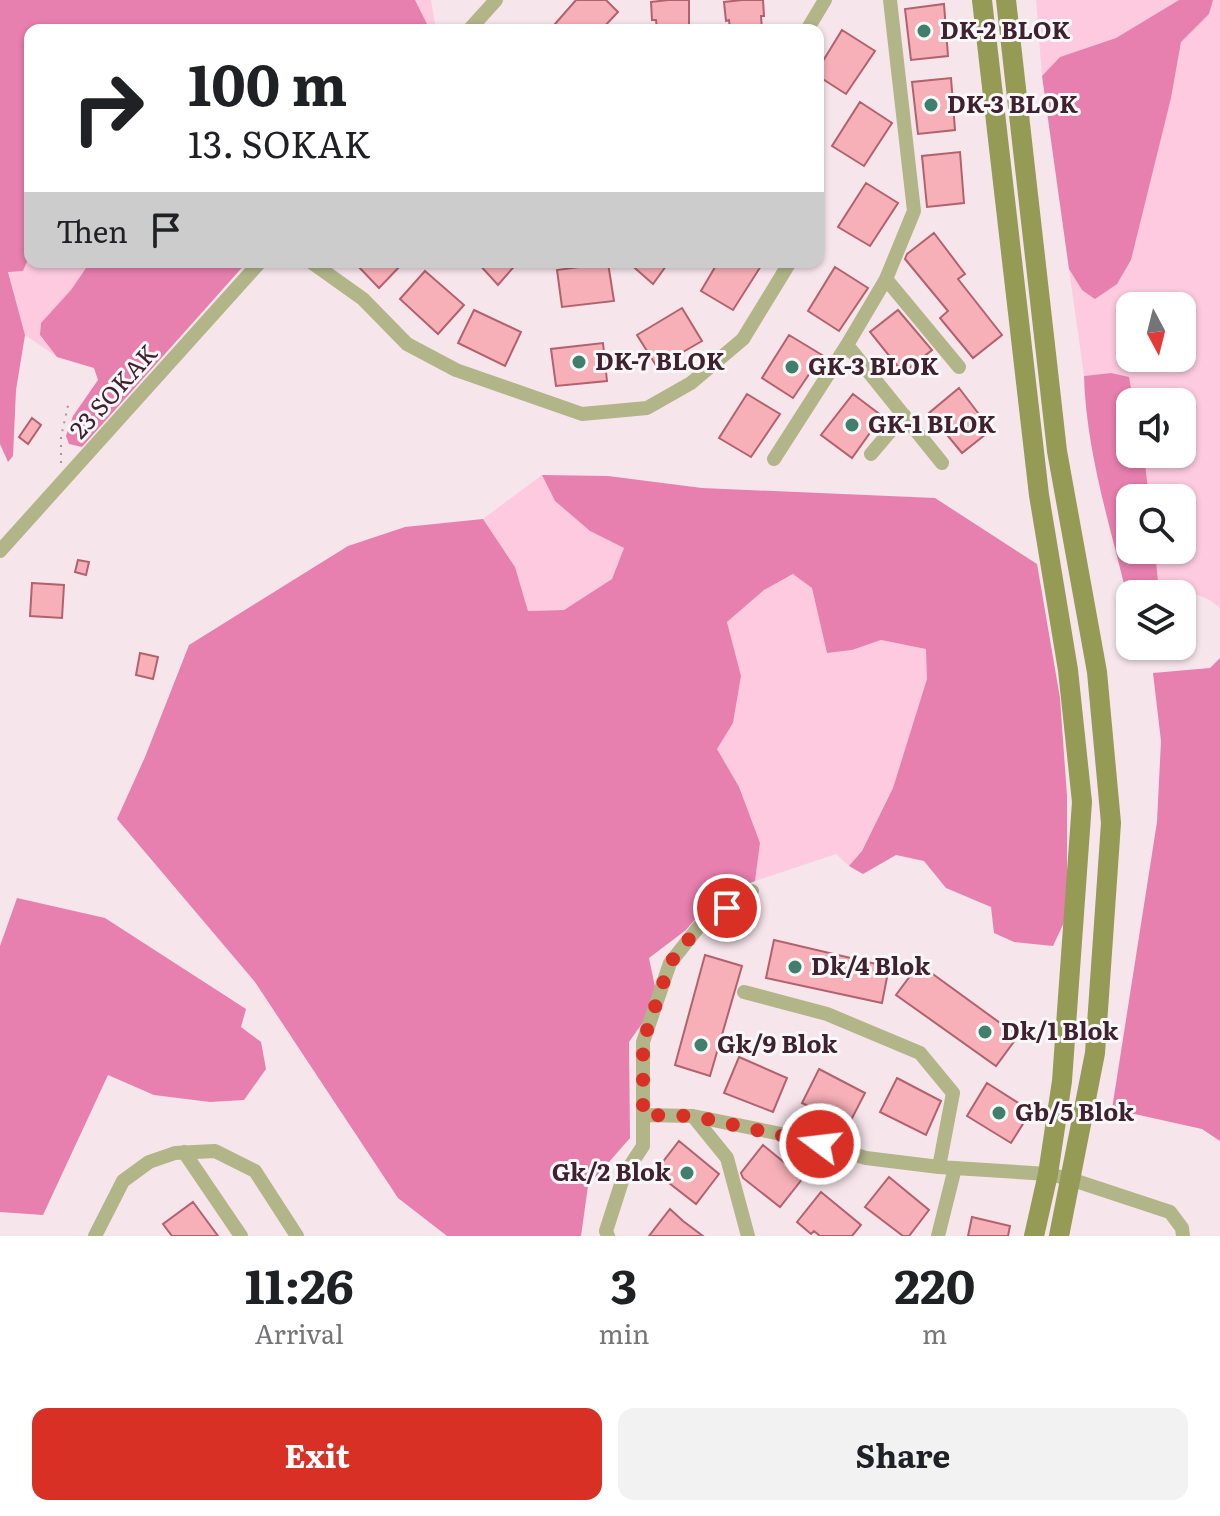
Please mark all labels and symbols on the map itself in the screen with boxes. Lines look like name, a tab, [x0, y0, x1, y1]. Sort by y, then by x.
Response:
place label: DK-2 BLOK	[940, 11, 1071, 46]
marker: DK-2 BLOK	[915, 22, 933, 40]
place label: DK-3 BLOK	[947, 85, 1078, 120]
marker: DK-3 BLOK	[922, 96, 940, 114]
north arrow	[1116, 292, 1196, 372]
street label: 23 SOKAK	[60, 335, 164, 445]
place label: DK-7 BLOK	[595, 342, 725, 377]
place label: GK-3 BLOK	[808, 347, 939, 382]
marker: DK-7 BLOK	[570, 353, 588, 371]
marker: GK-3 BLOK	[783, 358, 801, 376]
place label: GK-1 BLOK	[868, 405, 996, 440]
marker: GK-1 BLOK	[843, 416, 861, 434]
pin	[693, 874, 761, 942]
place label: Dk/4 Blok	[811, 947, 931, 982]
marker: Dk/4 Blok	[786, 958, 804, 976]
place label: Dk/1 Blok	[1001, 1012, 1119, 1047]
marker: Dk/1 Blok	[976, 1023, 994, 1041]
place label: Gk/9 Blok	[717, 1025, 838, 1060]
marker: Gk/9 Blok	[692, 1036, 710, 1054]
place label: Gb/5 Blok	[1015, 1093, 1135, 1128]
position arrow	[778, 1102, 862, 1186]
marker: Gb/5 Blok	[990, 1104, 1008, 1122]
place label: Gk/2 Blok	[552, 1153, 672, 1188]
marker: Gk/2 Blok	[678, 1164, 696, 1182]

